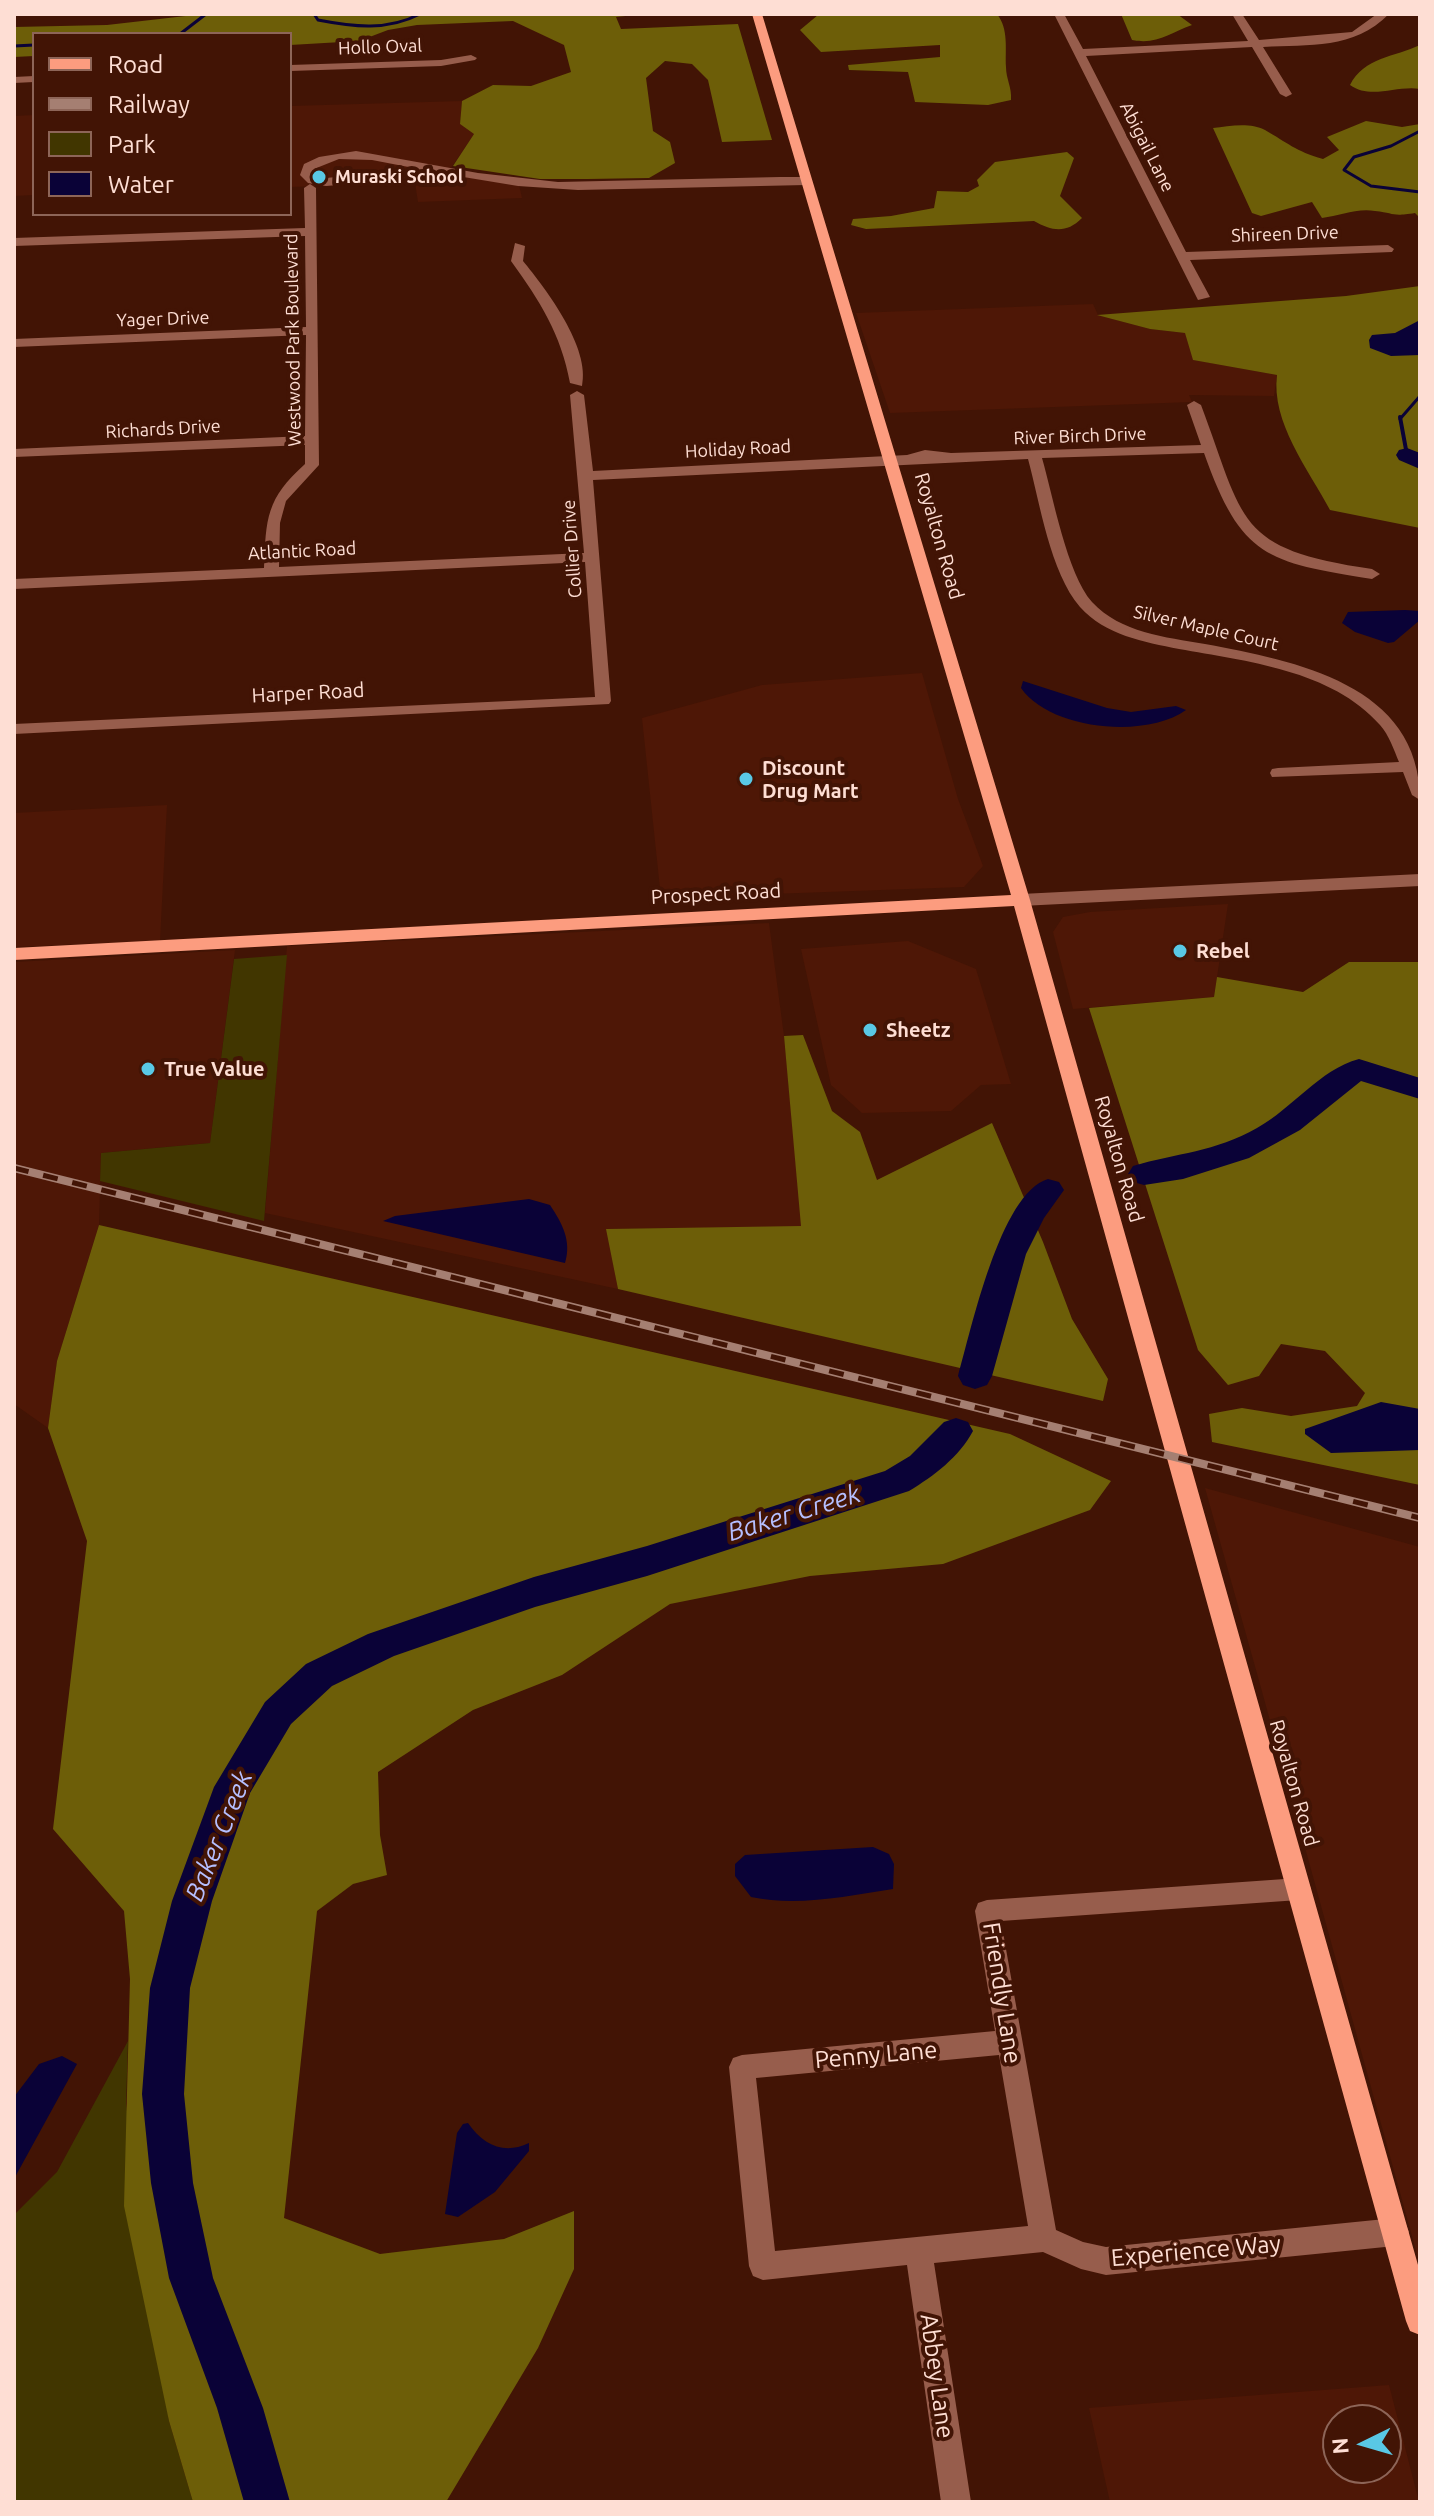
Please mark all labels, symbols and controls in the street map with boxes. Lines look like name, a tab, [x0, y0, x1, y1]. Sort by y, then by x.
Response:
legend	[32, 32, 292, 216]
street label: Hollo Oval	[338, 35, 422, 59]
text: Road	[108, 51, 163, 78]
text: Railway	[108, 91, 190, 118]
street label: Abigail Lane	[1115, 98, 1179, 196]
text: Park	[108, 131, 156, 158]
place label: Muraski School	[335, 166, 463, 188]
marker: Muraski School	[310, 168, 328, 186]
text: Water	[108, 171, 174, 198]
street label: Shireen Drive	[1231, 221, 1339, 247]
street label: Westwood Park Boulevard	[280, 233, 306, 447]
street label: Yager Drive	[116, 307, 210, 331]
street label: Richards Drive	[105, 415, 221, 443]
street label: River Birch Drive	[1013, 423, 1147, 449]
street label: Holiday Road	[684, 435, 792, 463]
street label: Royalton Road	[909, 470, 969, 602]
street label: Collier Drive	[558, 499, 586, 599]
street label: Atlantic Road	[247, 537, 357, 565]
street label: Silver Maple Court	[1131, 601, 1281, 655]
street label: Harper Road	[251, 678, 365, 708]
place label: Discount Drug Mart	[762, 756, 859, 803]
marker: Discount Drug Mart	[737, 770, 755, 788]
street label: Prospect Road	[650, 879, 782, 909]
place label: Rebel	[1196, 939, 1250, 963]
marker: Rebel	[1171, 942, 1189, 960]
place label: Sheetz	[886, 1018, 951, 1042]
marker: Sheetz	[861, 1021, 879, 1039]
place label: True Value	[164, 1057, 264, 1081]
marker: True Value	[139, 1060, 157, 1078]
street label: Royalton Road	[1089, 1093, 1149, 1225]
water label: Baker Creek	[724, 1478, 864, 1548]
street label: Royalton Road	[1264, 1717, 1324, 1849]
water label: Baker Creek	[179, 1766, 259, 1906]
street label: Friendly Lane	[977, 1920, 1027, 2066]
street label: Penny Lane	[814, 2035, 938, 2075]
street label: Experience Way	[1110, 2229, 1282, 2273]
street label: Abbey Lane	[914, 2312, 960, 2440]
north arrow	[1322, 2404, 1402, 2484]
text: N	[1326, 2437, 1353, 2455]

